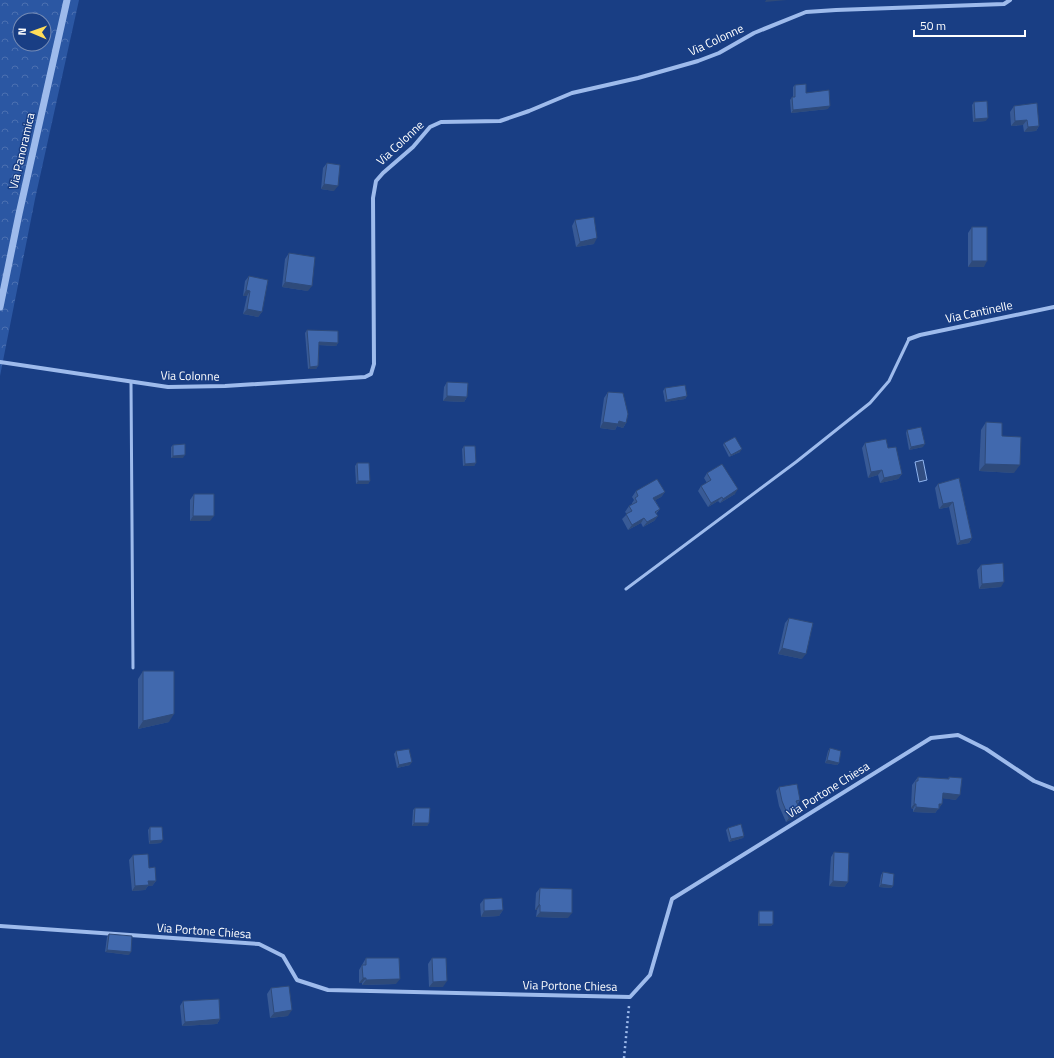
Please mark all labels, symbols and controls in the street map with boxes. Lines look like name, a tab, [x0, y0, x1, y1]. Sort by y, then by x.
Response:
north arrow	[12, 12, 52, 52]
scale bar	[914, 12, 1025, 38]
text: 50 m	[920, 16, 946, 35]
street label: Via Colonne	[685, 18, 747, 61]
text: N	[14, 28, 30, 36]
street label: Via Panoramica	[3, 111, 40, 191]
street label: Via Colonne	[372, 116, 428, 170]
street label: Via Cantinelle	[944, 295, 1014, 328]
street label: Via Colonne	[160, 365, 220, 386]
street label: Via Portone Chiesa	[783, 756, 873, 823]
street label: Via Portone Chiesa	[156, 918, 252, 943]
street label: Via Portone Chiesa	[522, 975, 618, 996]

